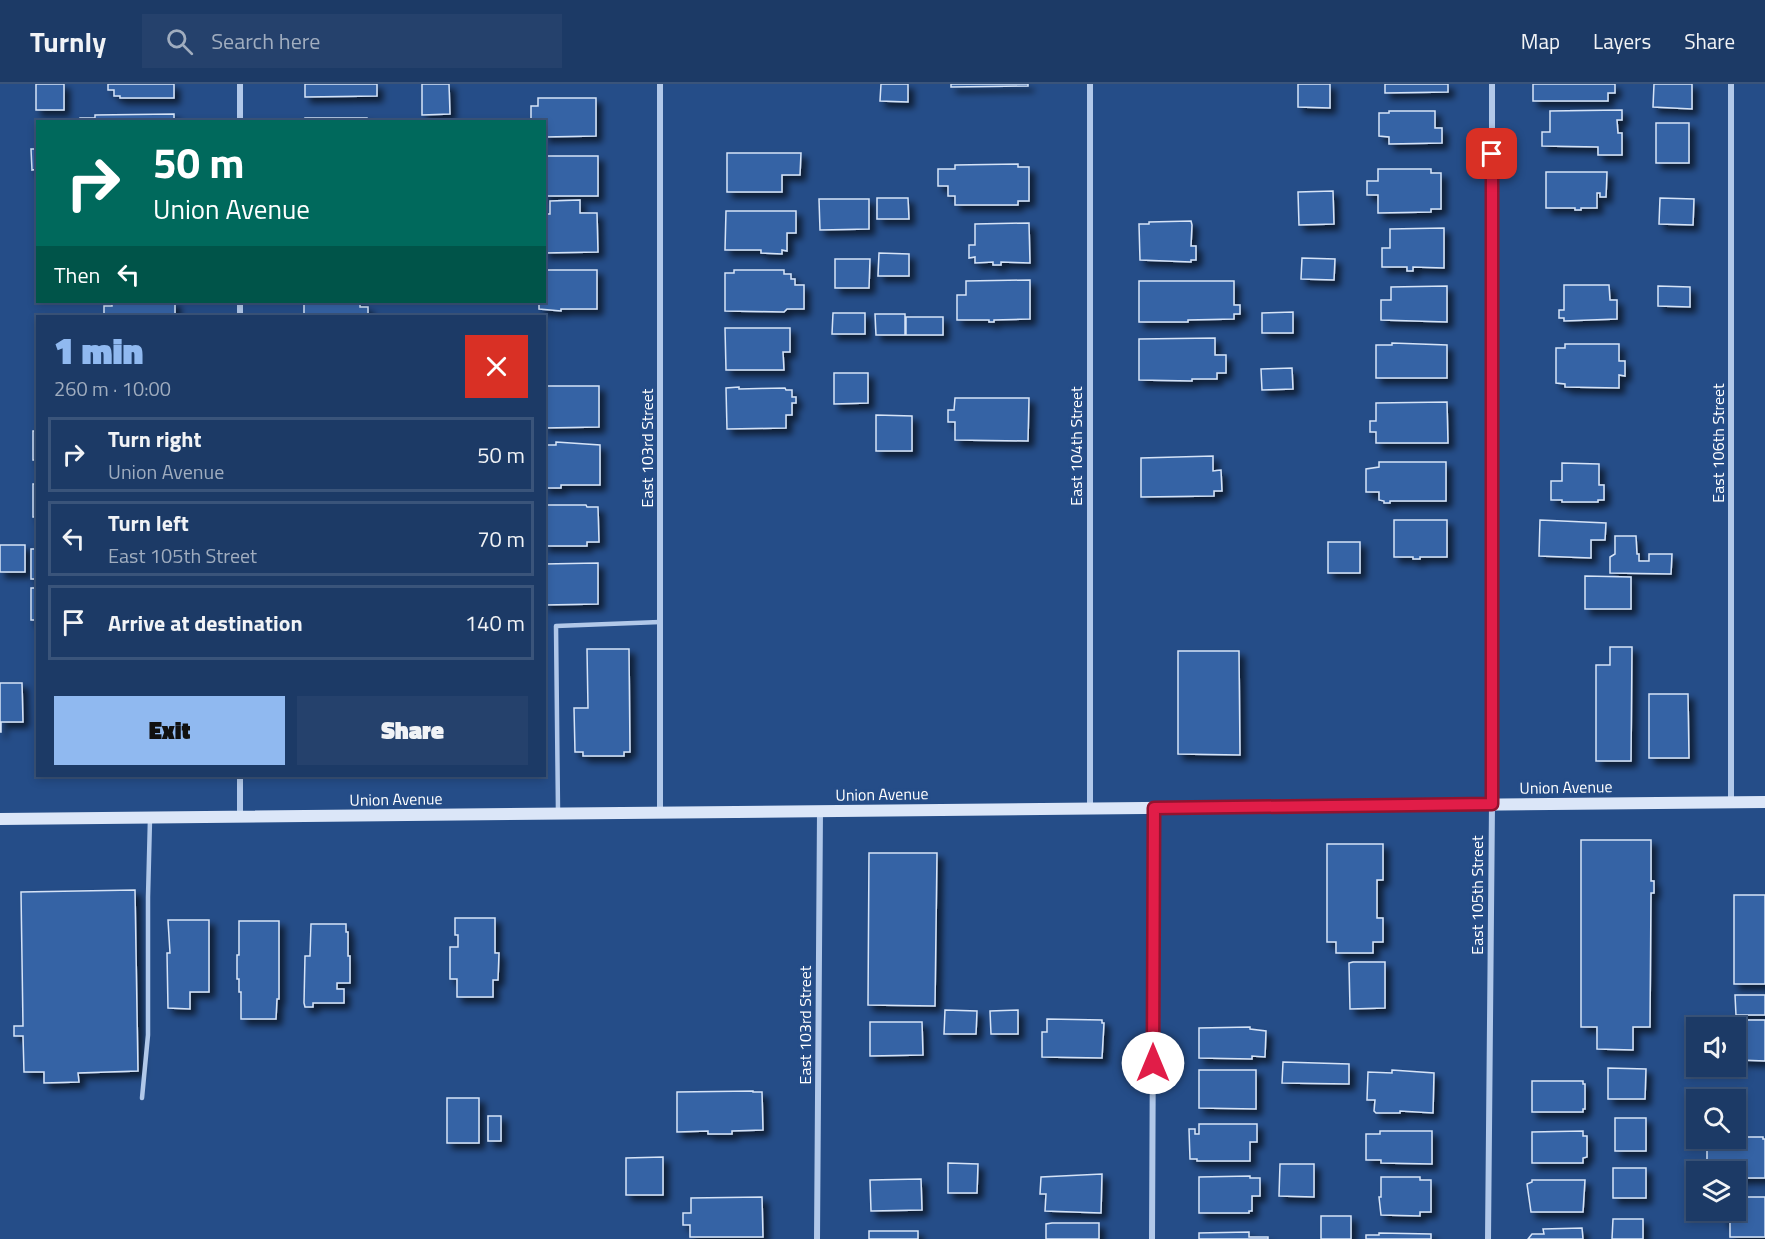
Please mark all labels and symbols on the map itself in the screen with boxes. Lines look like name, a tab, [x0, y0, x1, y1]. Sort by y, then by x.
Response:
pin	[1466, 128, 1517, 179]
street label: East 106th Street	[1706, 383, 1730, 503]
street label: East 104th Street	[1064, 386, 1088, 506]
street label: East 103rd Street	[635, 388, 659, 507]
street label: Union Avenue	[1519, 774, 1613, 800]
street label: Union Avenue	[835, 781, 929, 807]
street label: Union Avenue	[349, 786, 443, 812]
street label: East 105th Street	[1465, 835, 1489, 955]
street label: East 103rd Street	[793, 965, 817, 1084]
position arrow	[1121, 1031, 1185, 1095]

